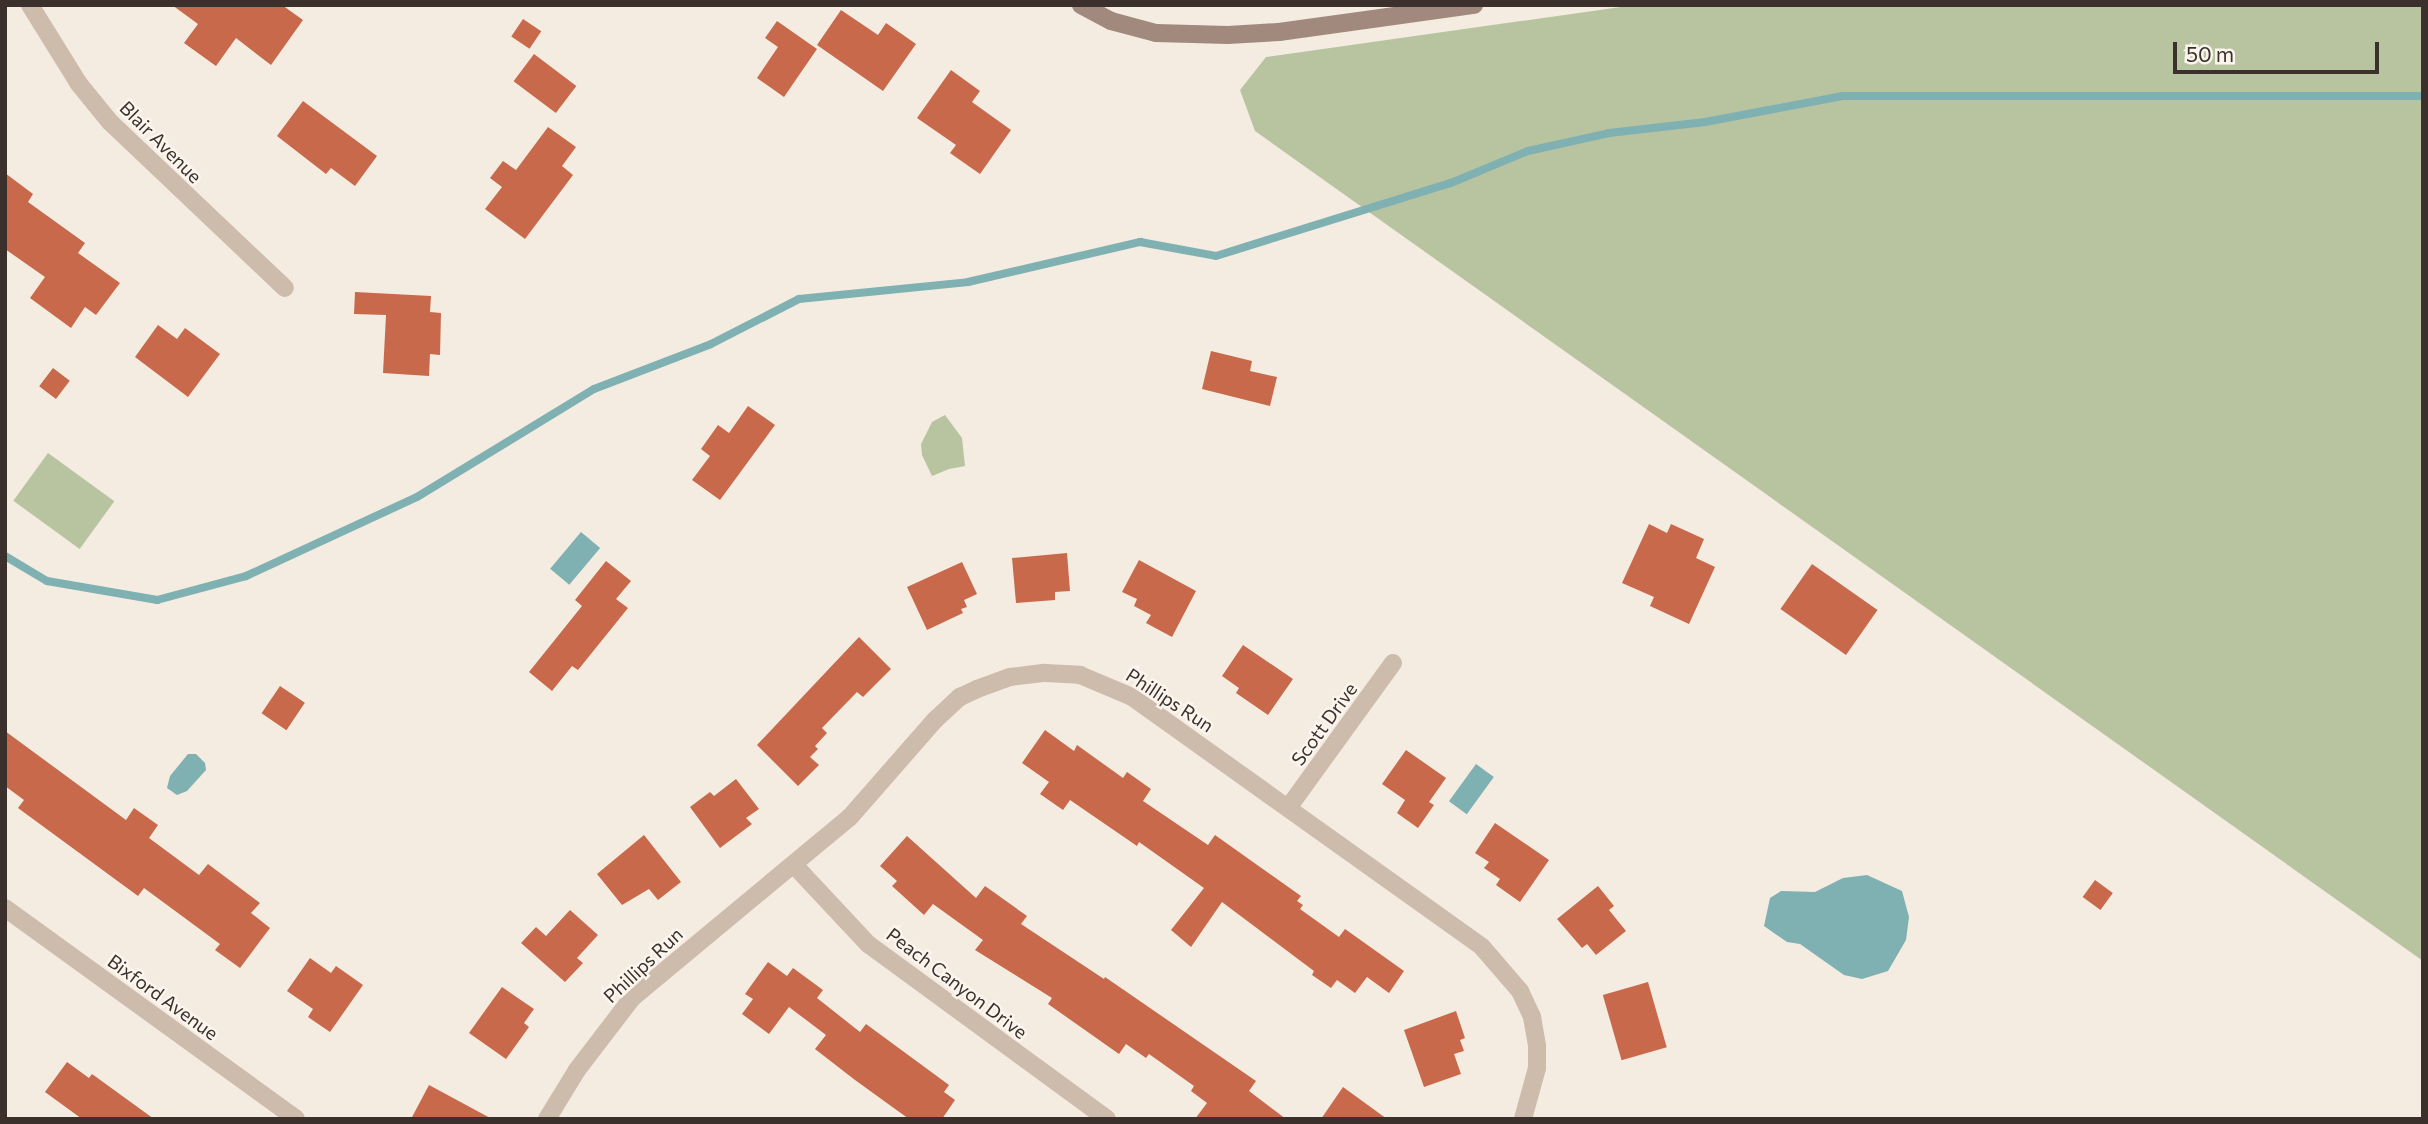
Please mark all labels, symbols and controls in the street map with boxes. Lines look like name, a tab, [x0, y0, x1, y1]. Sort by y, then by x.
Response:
scale bar	[2176, 28, 2382, 72]
text: 50 m	[2186, 41, 2234, 66]
street label: Blair Avenue	[115, 96, 207, 188]
street label: Phillips Run	[1122, 663, 1218, 737]
street label: Scott Drive	[1286, 678, 1362, 770]
street label: Phillips Run	[599, 923, 687, 1007]
street label: Peach Canyon Drive	[882, 923, 1032, 1043]
street label: Bixford Avenue	[103, 949, 223, 1045]

